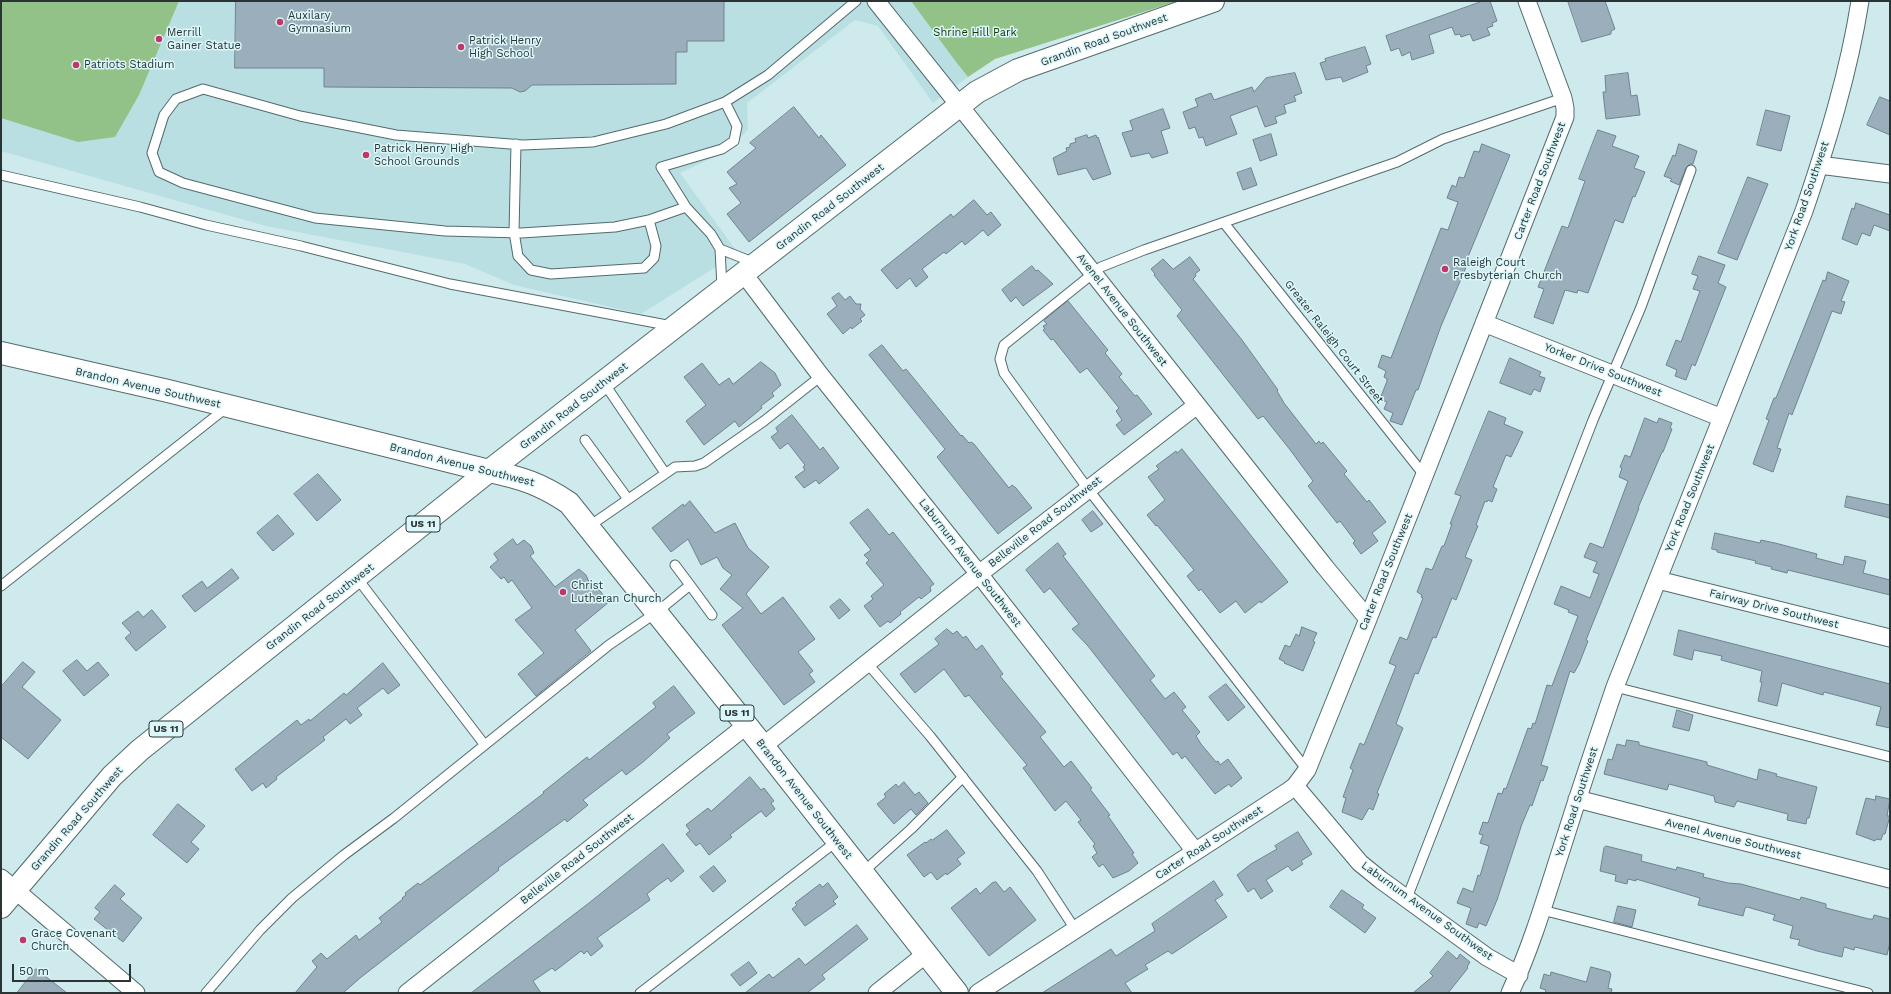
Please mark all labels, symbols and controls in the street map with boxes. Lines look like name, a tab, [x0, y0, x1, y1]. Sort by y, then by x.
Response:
place label: Auxilary Gymnasium	[288, 9, 351, 35]
street label: Grandin Road Southwest	[1039, 11, 1169, 69]
marker: Auxilary Gymnasium	[275, 17, 285, 27]
place label: Merrill Gainer Statue	[167, 26, 241, 52]
park label: Shrine Hill Park	[933, 26, 1017, 40]
marker: Merrill Gainer Statue	[154, 34, 164, 44]
place label: Patrick Henry High School	[469, 34, 541, 60]
marker: Patrick Henry High School	[456, 42, 466, 52]
place label: Patriots Stadium	[84, 58, 174, 72]
marker: Patriots Stadium	[71, 60, 81, 70]
street label: Carter Road Southwest	[1511, 120, 1569, 242]
street label: York Road Southwest	[1782, 140, 1832, 252]
place label: Patrick Henry High School Grounds	[374, 142, 474, 168]
marker: Patrick Henry High School Grounds	[361, 150, 371, 160]
street label: Grandin Road Southwest	[773, 161, 887, 253]
street label: Avenel Avenue Southwest	[1074, 251, 1170, 369]
place label: Raleigh Court Presbyterian Church	[1453, 256, 1562, 282]
marker: Raleigh Court Presbyterian Church	[1440, 264, 1450, 274]
street label: Greater Raleigh Court Street	[1282, 278, 1386, 406]
street label: Yorker Drive Southwest	[1542, 340, 1664, 400]
street label: Grandin Road Southwest	[517, 360, 631, 452]
street label: Brandon Avenue Southwest	[74, 365, 222, 411]
street label: Brandon Avenue Southwest	[388, 441, 536, 489]
street label: York Road Southwest	[1662, 442, 1718, 554]
street label: Belleville Road Southwest	[986, 474, 1104, 570]
street label: Laburnum Avenue Southwest	[916, 496, 1024, 630]
street label: Carter Road Southwest	[1356, 511, 1416, 633]
road number: US 11	[406, 516, 440, 532]
street label: Grandin Road Southwest	[263, 561, 377, 653]
place label: Christ Lutheran Church	[571, 579, 662, 605]
marker: Christ Lutheran Church	[558, 587, 568, 597]
street label: Fairway Drive Southwest	[1708, 587, 1840, 631]
road number: US 11	[720, 705, 754, 721]
road number: US 11	[149, 721, 183, 737]
street label: Brandon Avenue Southwest	[753, 736, 855, 862]
street label: York Road Southwest	[1553, 745, 1601, 859]
street label: Grandin Road Southwest	[28, 764, 126, 874]
street label: Carter Road Southwest	[1153, 803, 1265, 883]
street label: Belleville Road Southwest	[518, 811, 636, 907]
street label: Avenel Avenue Southwest	[1664, 816, 1802, 862]
street label: Laburnum Avenue Southwest	[1359, 859, 1495, 963]
place label: Grace Covenant Church	[31, 927, 116, 953]
marker: Grace Covenant Church	[18, 935, 28, 945]
scale bar	[14, 956, 133, 982]
text: 50 m	[19, 964, 49, 978]

